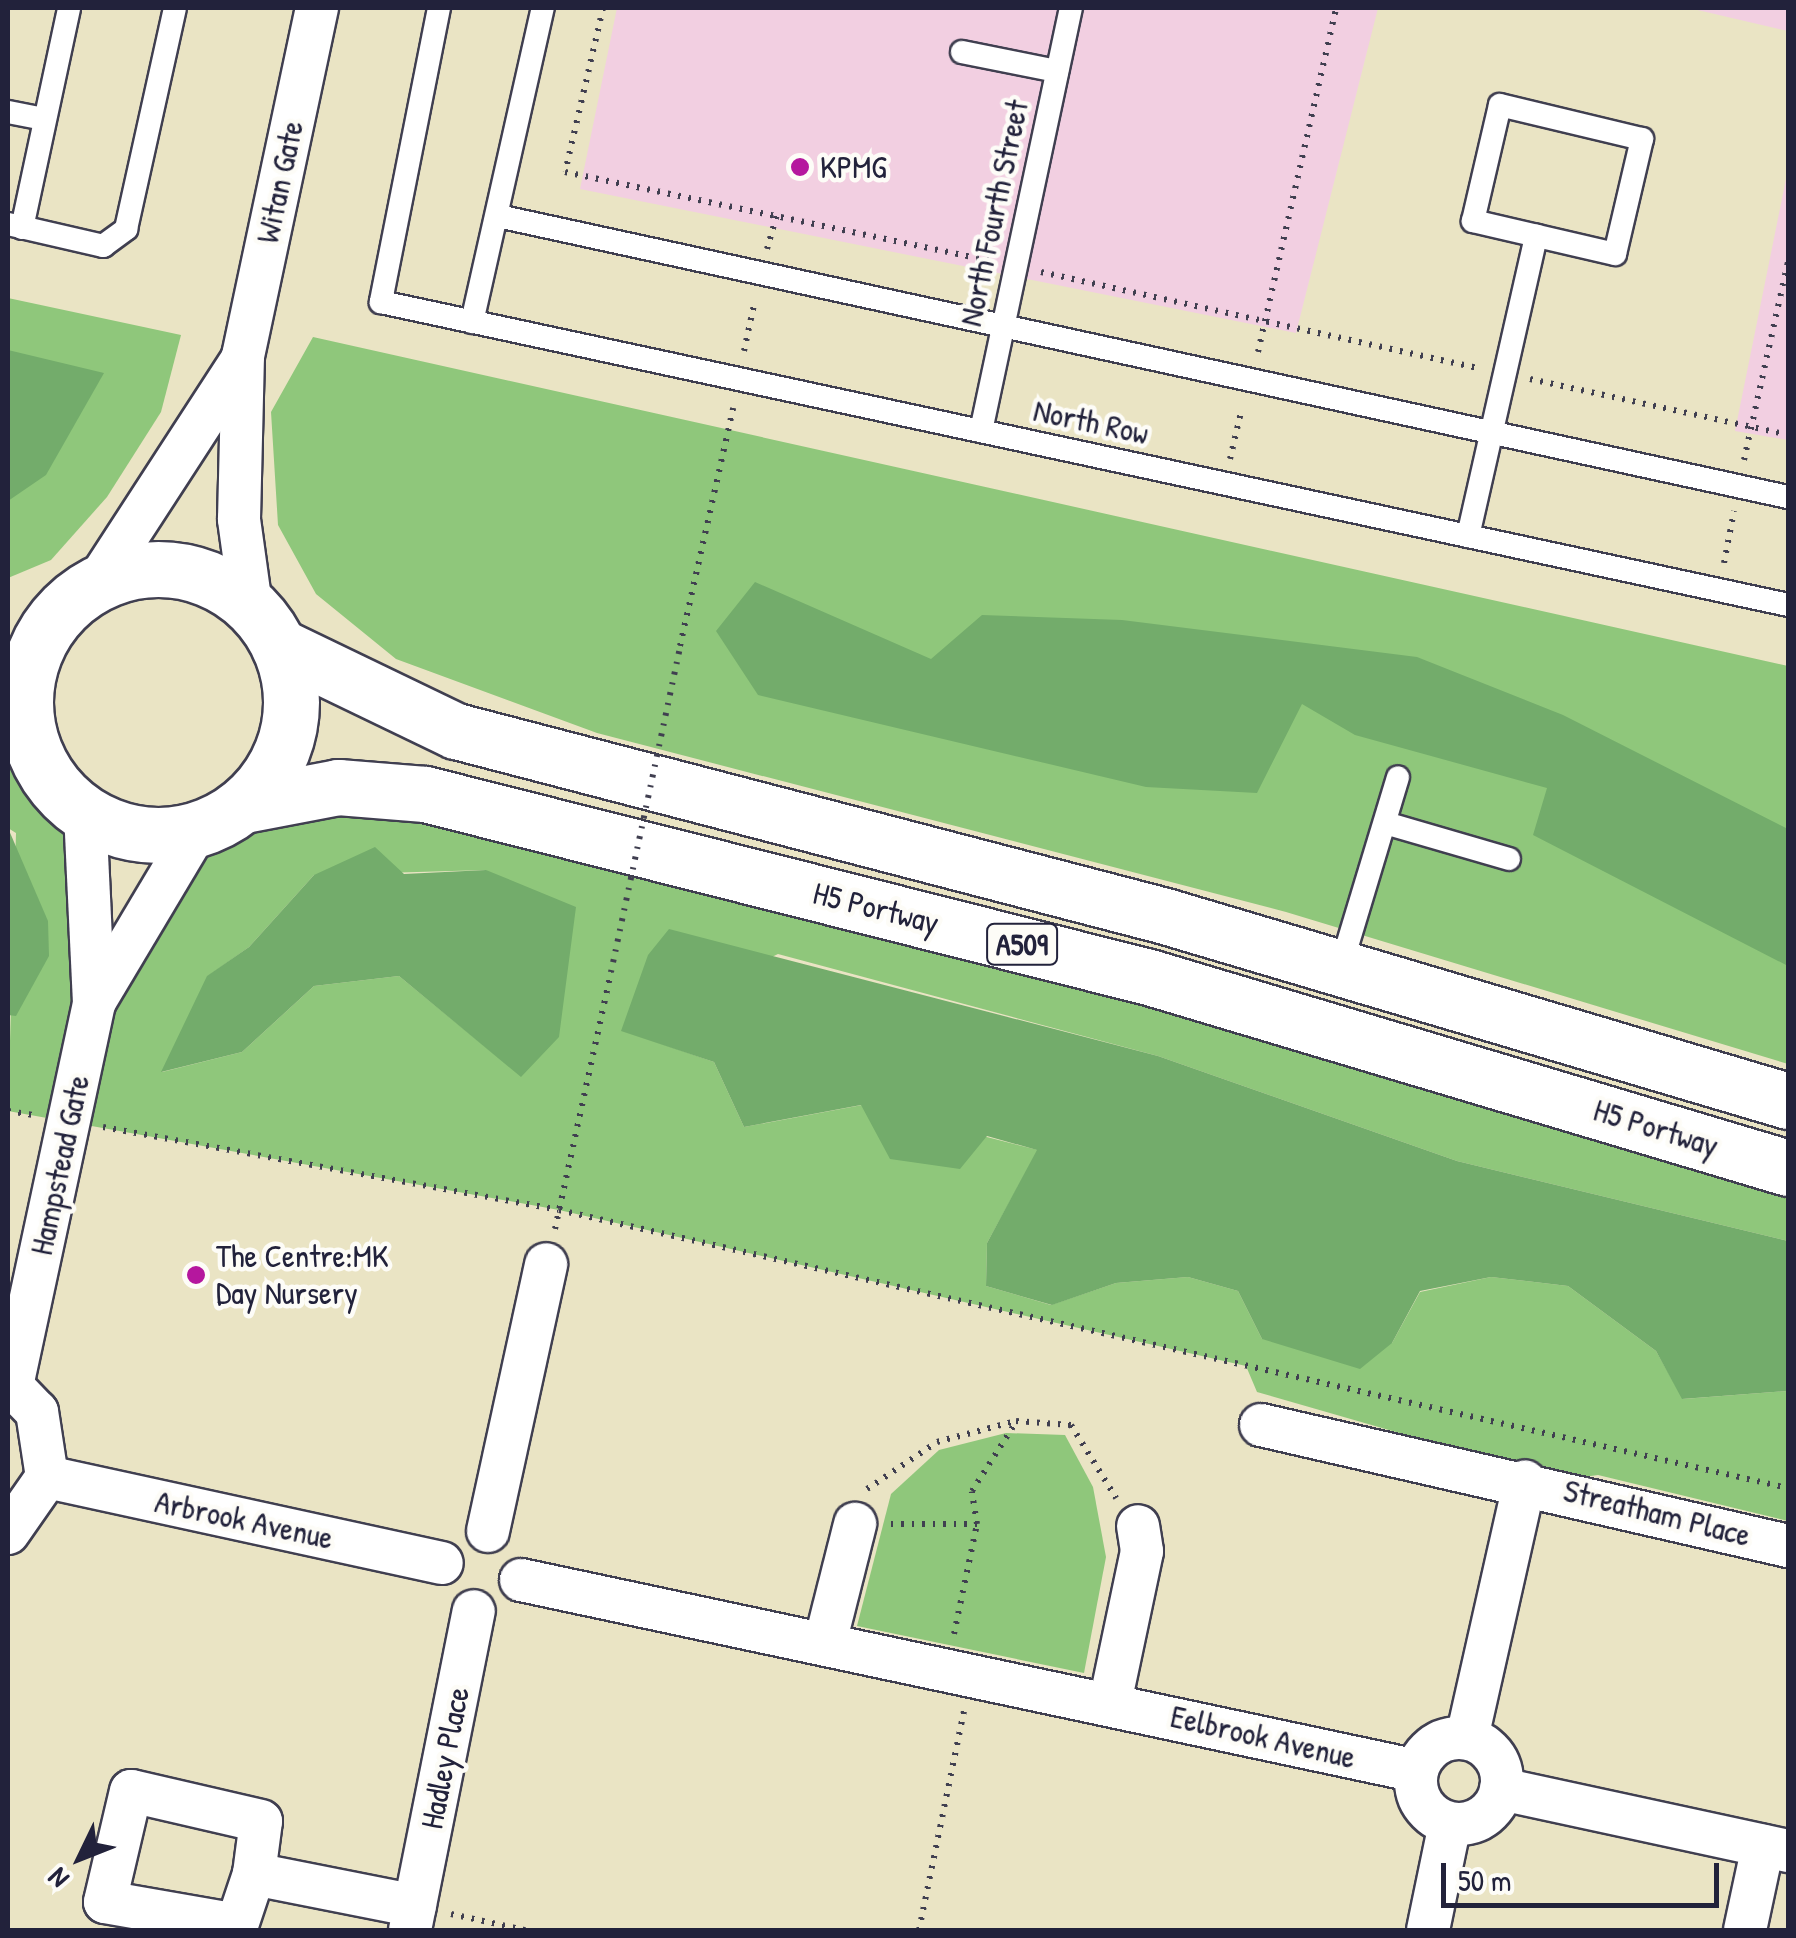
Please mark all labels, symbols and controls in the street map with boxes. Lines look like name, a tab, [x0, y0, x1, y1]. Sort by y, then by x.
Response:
street label: North Fourth Street	[951, 96, 1037, 330]
street label: Witan Gate	[248, 117, 312, 247]
place label: KPMG	[820, 148, 887, 186]
marker: KPMG	[789, 156, 811, 178]
street label: North Row	[1030, 391, 1152, 453]
street label: H5 Portway	[809, 874, 943, 942]
road number: A509	[984, 919, 1060, 969]
street label: Hampstead Gate	[22, 1071, 98, 1259]
street label: H5 Portway	[1589, 1091, 1723, 1165]
place label: The Centre:MK Day Nursery	[216, 1238, 389, 1313]
marker: The Centre:MK Day Nursery	[185, 1264, 207, 1286]
street label: Streatham Place	[1560, 1471, 1754, 1555]
street label: Arbrook Avenue	[151, 1482, 337, 1558]
street label: Hadley Place	[412, 1684, 478, 1832]
street label: Eelbrook Avenue	[1167, 1697, 1359, 1777]
north arrow	[30, 1808, 130, 1908]
scale bar	[1446, 1843, 1724, 1905]
text: N	[39, 1860, 77, 1897]
text: 50 m	[1458, 1860, 1511, 1900]

